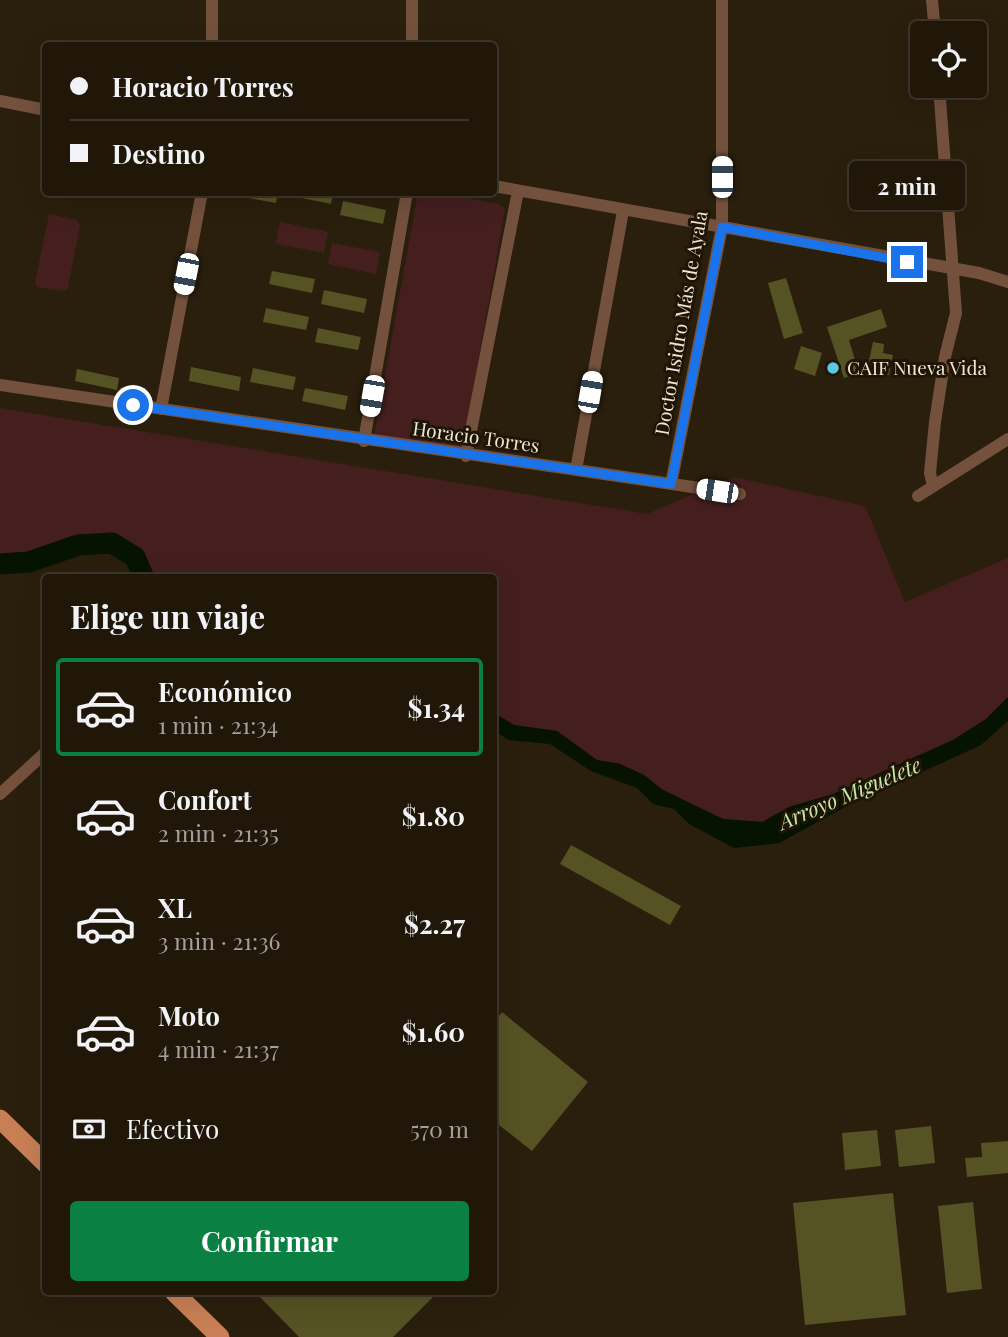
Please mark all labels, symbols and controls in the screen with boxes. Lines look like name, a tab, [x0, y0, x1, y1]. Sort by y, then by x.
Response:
map controls	[910, 21, 987, 98]
button: locate	[910, 21, 987, 98]
text: Horacio Torres	[112, 69, 294, 104]
text: Destino	[112, 136, 205, 171]
car	[712, 156, 733, 198]
callout: 2 min	[849, 160, 965, 210]
text: 2 min	[877, 170, 937, 201]
street label: Doctor Isidro Más de Ayala	[647, 208, 713, 437]
route end	[891, 246, 923, 278]
car	[172, 251, 201, 297]
place label: CAIF Nueva Vida	[847, 354, 987, 380]
marker: CAIF Nueva Vida	[825, 360, 841, 376]
car	[577, 369, 604, 415]
car	[359, 373, 386, 419]
route start	[117, 389, 149, 421]
street label: Horacio Torres	[411, 414, 541, 458]
car	[695, 477, 740, 505]
text: Elige un viaje	[70, 594, 265, 637]
text: Económico	[158, 674, 292, 709]
icon: car	[74, 676, 137, 739]
text: $1.34	[408, 690, 465, 725]
text: 1 min · 21:34	[158, 709, 278, 740]
water label: Arroyo Miguelete	[772, 750, 925, 836]
text: Confort	[158, 782, 252, 817]
icon: car	[74, 784, 137, 847]
text: $1.80	[402, 798, 465, 833]
text: 2 min · 21:35	[158, 817, 279, 848]
text: XL	[158, 890, 192, 925]
icon: car	[74, 892, 137, 955]
text: $2.27	[404, 906, 465, 941]
text: 3 min · 21:36	[158, 925, 280, 956]
text: Moto	[158, 998, 220, 1033]
icon: car	[74, 1000, 137, 1063]
text: $1.60	[402, 1014, 465, 1049]
text: 4 min · 21:37	[158, 1033, 279, 1064]
icon: cash	[70, 1110, 108, 1148]
text: Efectivo	[126, 1111, 219, 1146]
text: 570 m	[410, 1113, 469, 1144]
button: Confirmar	[70, 1201, 469, 1281]

